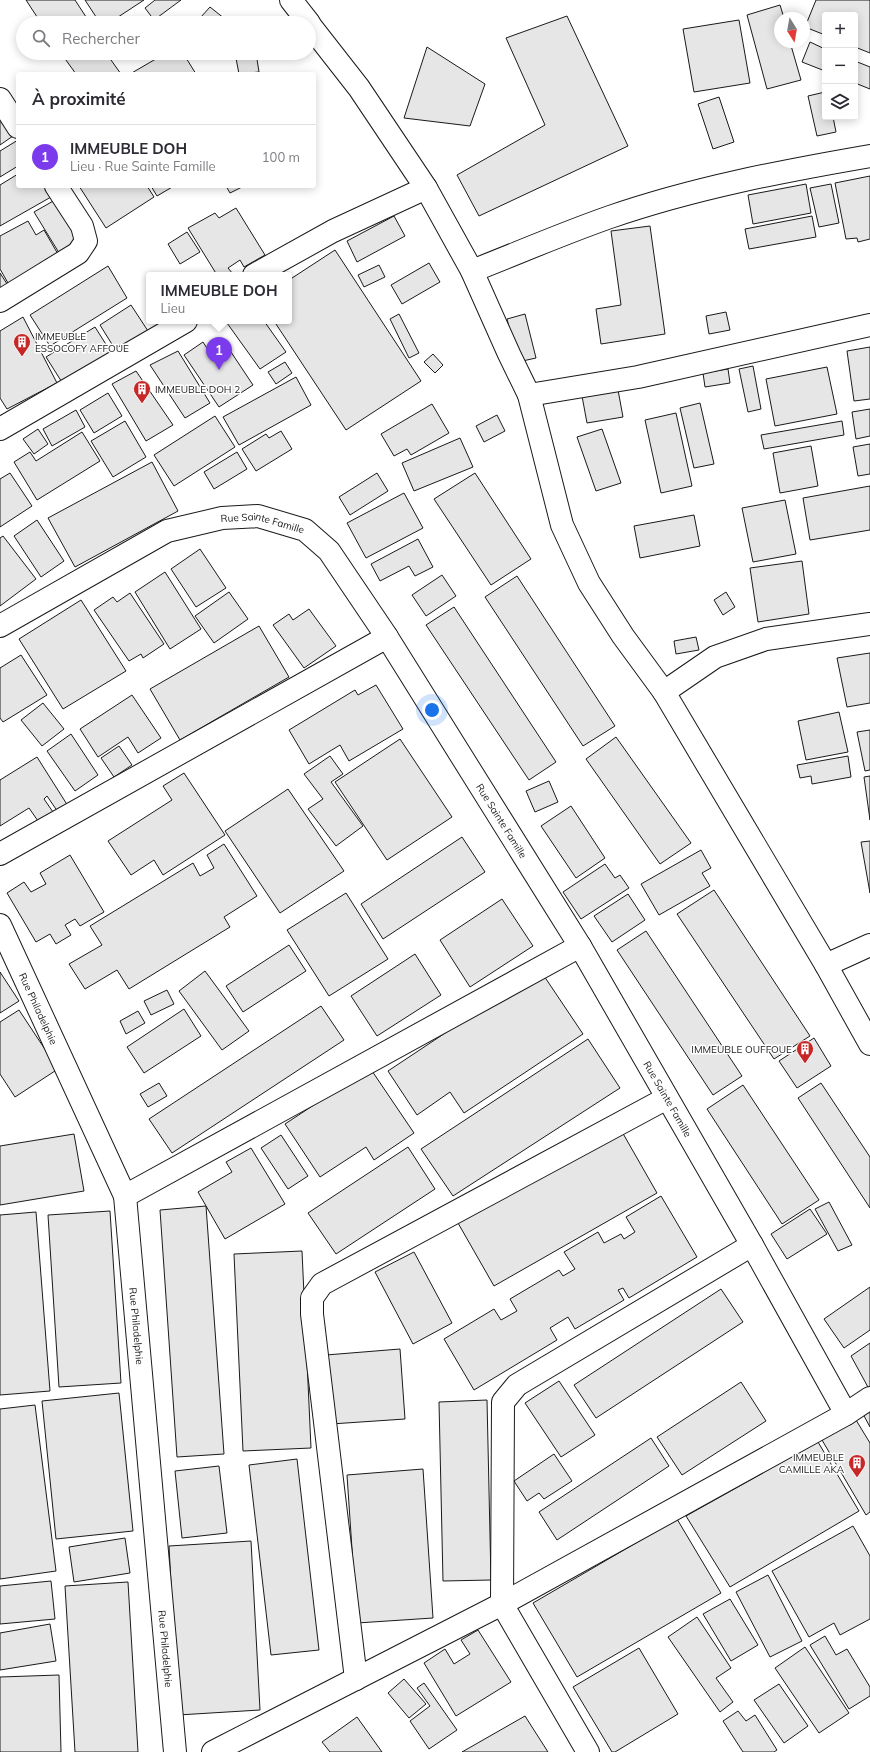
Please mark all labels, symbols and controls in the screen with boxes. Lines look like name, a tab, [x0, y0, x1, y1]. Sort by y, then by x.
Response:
north arrow	[774, 12, 810, 48]
map controls	[822, 12, 858, 120]
button: +	[822, 12, 858, 48]
search box	[16, 16, 316, 60]
icon: search	[30, 27, 52, 49]
text: Rechercher	[62, 29, 140, 48]
button: −	[822, 48, 858, 84]
button: layers	[822, 84, 858, 120]
text: À proximité	[32, 88, 126, 109]
text: IMMEUBLE DOH	[70, 139, 187, 158]
text: 1	[41, 149, 49, 165]
text: 100 m	[262, 149, 300, 165]
text: Lieu · Rue Sainte Famille	[70, 158, 216, 174]
popup	[146, 272, 292, 324]
text: IMMEUBLE DOH	[160, 281, 278, 300]
text: Lieu	[160, 300, 185, 316]
place label: IMMEUBLE ESSOCOFY AFFOUE	[35, 330, 129, 355]
building icon: IMMEUBLE ESSOCOFY AFFOUE	[12, 332, 32, 357]
pin: 1	[206, 337, 232, 370]
building icon: IMMEUBLE DOH 2	[132, 379, 152, 404]
place label: IMMEUBLE DOH 2	[155, 383, 240, 396]
street label: Rue Sainte Famille	[220, 509, 306, 536]
your location	[422, 700, 442, 720]
street label: Rue Sainte Famille	[474, 781, 530, 861]
street label: Rue Philadelphie	[16, 971, 61, 1046]
building icon: IMMEUBLE OUFFOUE	[795, 1039, 815, 1064]
place label: IMMEUBLE OUFFOUE	[691, 1043, 792, 1056]
street label: Rue Sainte Famille	[641, 1058, 695, 1139]
street label: Rue Philadelphie	[127, 1287, 147, 1365]
place label: IMMEUBLE CAMILLE AKA	[779, 1451, 845, 1476]
building icon: IMMEUBLE CAMILLE AKA	[847, 1453, 867, 1478]
street label: Rue Philadelphie	[156, 1610, 176, 1688]

